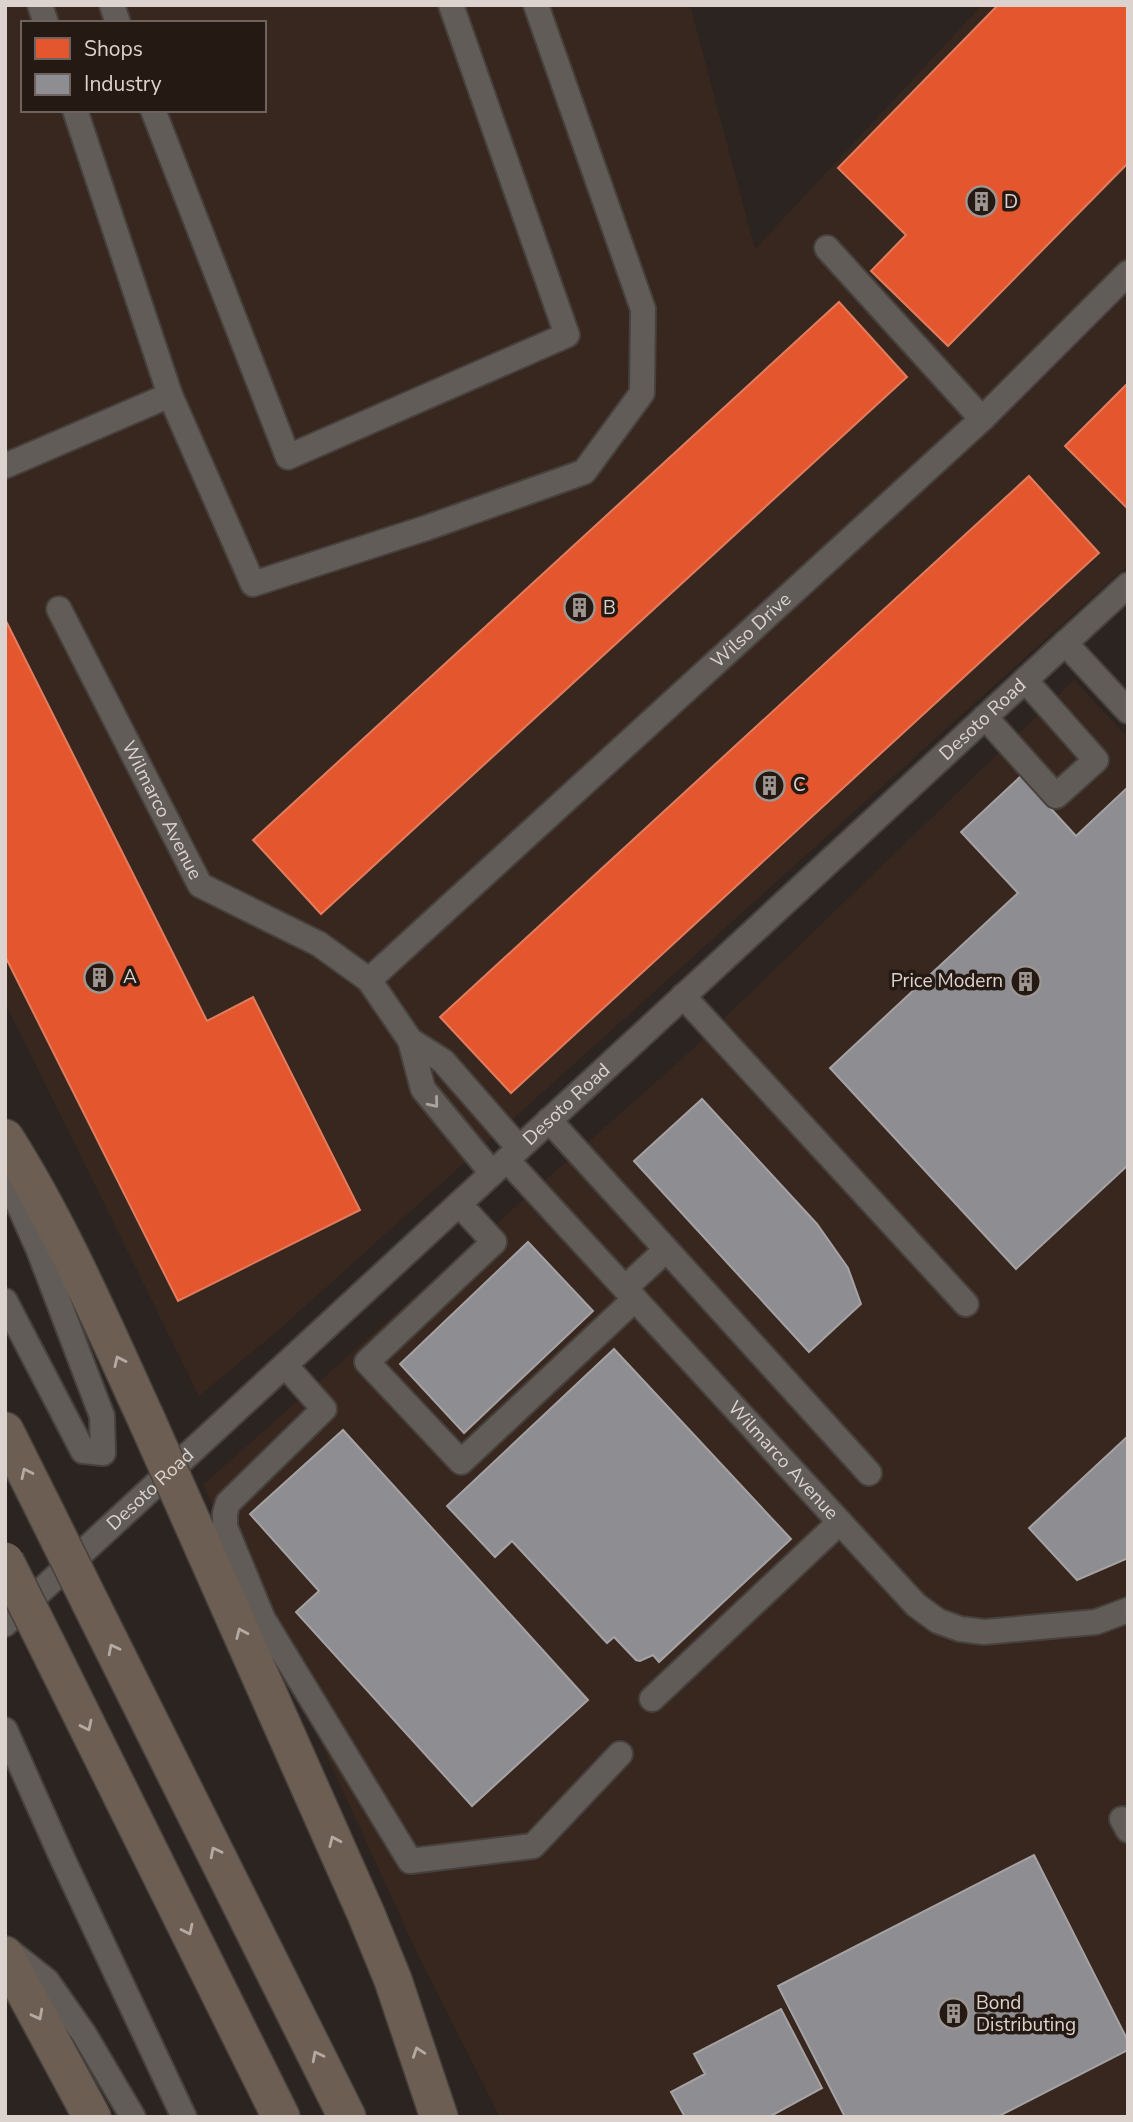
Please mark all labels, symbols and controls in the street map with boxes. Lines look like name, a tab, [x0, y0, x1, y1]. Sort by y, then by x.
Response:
legend	[21, 21, 266, 112]
text: Shops	[84, 35, 143, 63]
text: Industry	[84, 70, 162, 98]
building icon: D	[964, 185, 998, 219]
place label: D	[1004, 189, 1018, 215]
street label: Wilso Drive	[705, 587, 797, 674]
building icon: B	[563, 591, 597, 625]
place label: B	[603, 595, 616, 621]
street label: Desoto Road	[933, 672, 1032, 766]
street label: Wilmarco Avenue	[115, 736, 208, 884]
building icon: C	[753, 768, 787, 802]
place label: C	[793, 772, 806, 798]
building icon: A	[83, 960, 117, 994]
place label: A	[123, 964, 137, 990]
building icon: Price Modern	[1009, 964, 1043, 998]
place label: Price Modern	[891, 968, 1003, 994]
street label: Desoto Road	[517, 1058, 616, 1151]
one-way arrow	[425, 1096, 438, 1108]
one-way arrow	[114, 1356, 128, 1368]
street label: Wilmarco Avenue	[722, 1395, 844, 1525]
street label: Desoto Road	[101, 1443, 200, 1536]
one-way arrow	[20, 1468, 34, 1480]
one-way arrow	[235, 1628, 249, 1640]
one-way arrow	[108, 1644, 122, 1656]
one-way arrow	[79, 1719, 93, 1731]
one-way arrow	[328, 1835, 342, 1848]
one-way arrow	[209, 1847, 223, 1859]
one-way arrow	[180, 1923, 194, 1935]
place label: Bond Distributing	[976, 1990, 1076, 2038]
building icon: Bond Distributing	[936, 1997, 970, 2031]
one-way arrow	[29, 2008, 43, 2020]
one-way arrow	[412, 2046, 427, 2058]
one-way arrow	[311, 2051, 325, 2063]

